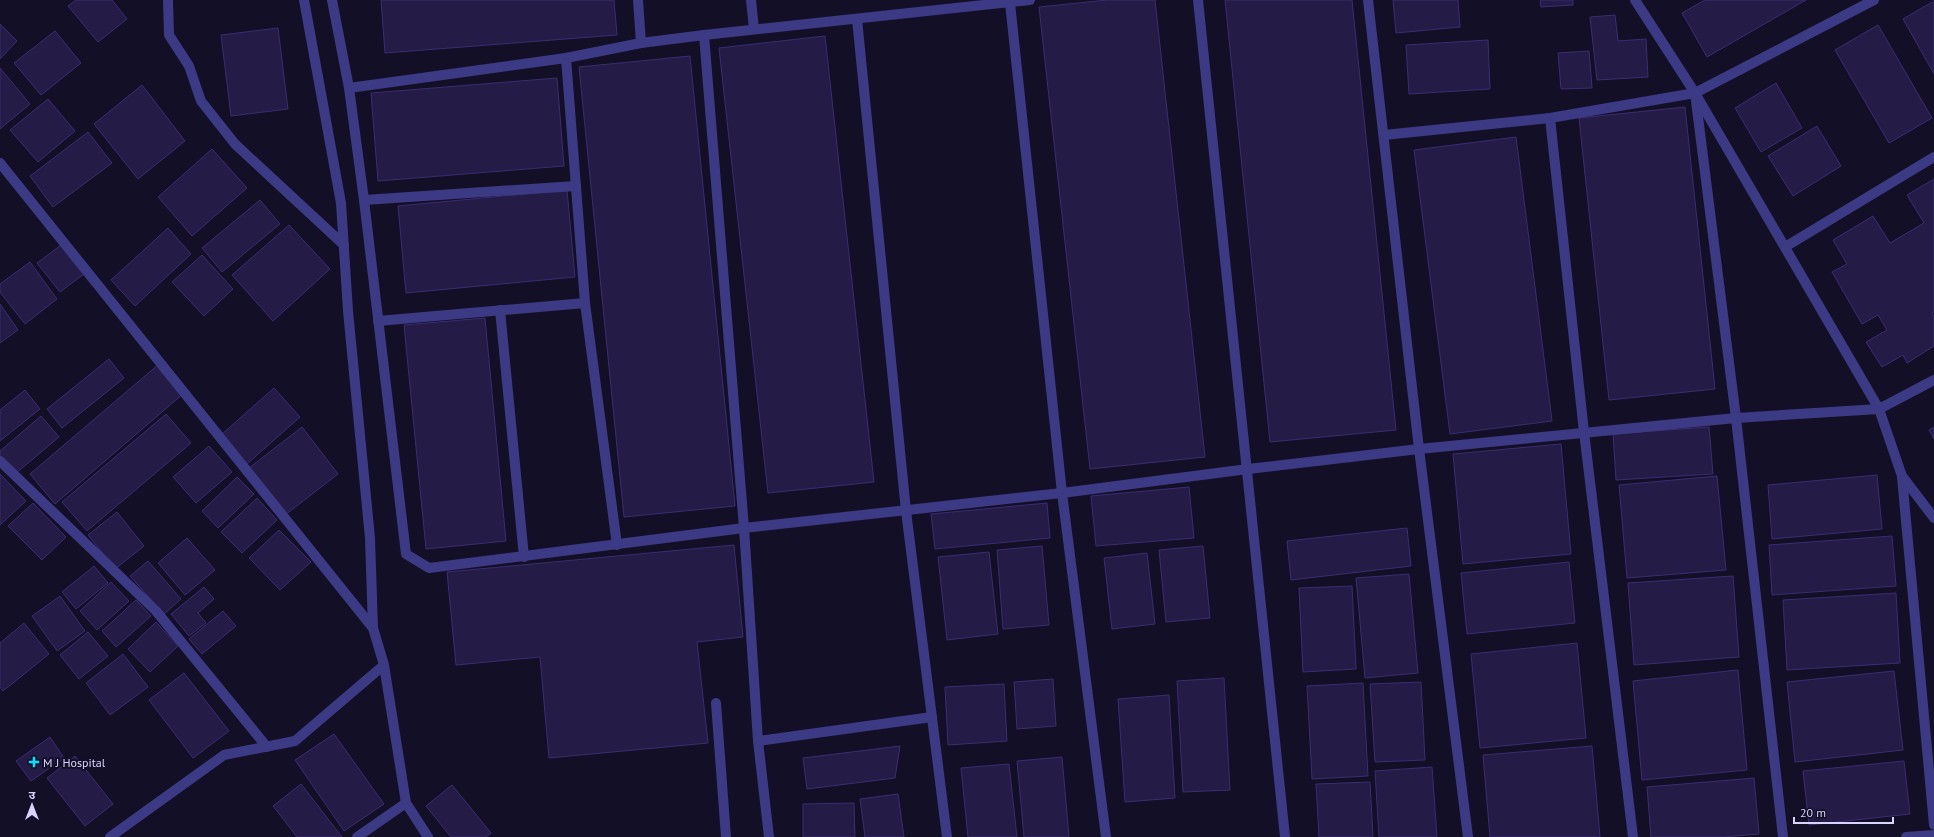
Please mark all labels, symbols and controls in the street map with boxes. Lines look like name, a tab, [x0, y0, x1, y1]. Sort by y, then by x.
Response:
place label: M J Hospital	[43, 755, 106, 770]
marker: M J Hospital	[28, 756, 40, 768]
north arrow	[12, 785, 52, 825]
text: उ	[29, 788, 36, 802]
scale bar	[1794, 799, 1893, 825]
text: 20 m	[1800, 805, 1826, 820]

